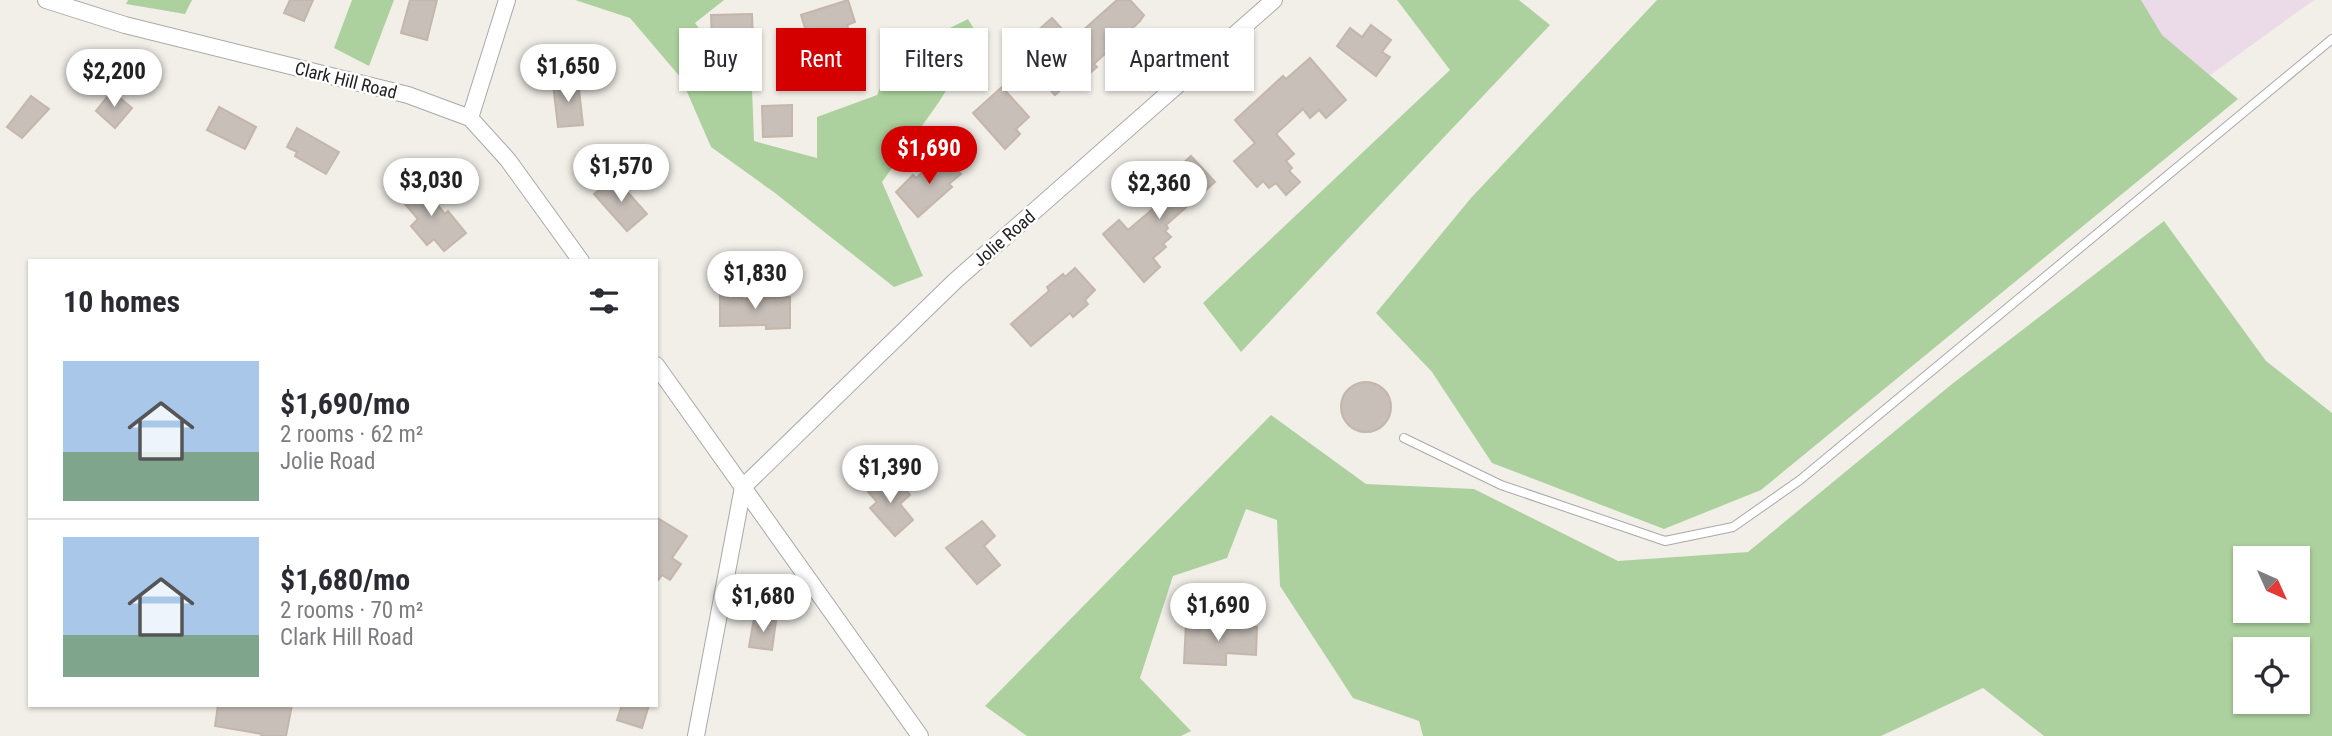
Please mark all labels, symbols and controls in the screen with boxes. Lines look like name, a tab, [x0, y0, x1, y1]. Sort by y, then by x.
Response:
chip: Buy	[679, 28, 762, 91]
chip: Rent	[776, 28, 866, 91]
chip: Filters	[880, 28, 988, 91]
chip: New	[1002, 28, 1091, 91]
chip: Apartment	[1105, 28, 1254, 91]
pin: $1,650	[511, 44, 625, 104]
pin: $2,200	[57, 50, 171, 109]
text: $1,650	[536, 53, 600, 80]
street label: Clark Hill Road	[293, 57, 399, 103]
text: $2,200	[82, 58, 146, 85]
pin: $1,690	[872, 127, 986, 186]
text: $1,690	[897, 135, 961, 162]
pin: $1,570	[564, 144, 678, 204]
text: $1,570	[589, 153, 653, 180]
pin: $3,030	[374, 158, 488, 218]
pin: $2,360	[1102, 162, 1216, 221]
text: $3,030	[399, 167, 463, 194]
text: $2,360	[1127, 170, 1191, 197]
street label: Jolie Road	[969, 206, 1039, 270]
pin: $1,830	[698, 252, 812, 311]
text: $1,830	[723, 260, 787, 287]
icon: filters	[585, 282, 623, 320]
text: 10 homes	[63, 284, 180, 319]
text: $1,690/mo	[280, 386, 410, 421]
icon: home	[119, 389, 203, 473]
text: 2 rooms · 62 m²	[280, 421, 423, 448]
pin: $1,390	[833, 446, 947, 505]
text: Jolie Road	[280, 448, 375, 475]
text: $1,390	[858, 454, 922, 481]
north arrow	[2233, 546, 2310, 623]
map controls	[2233, 546, 2310, 714]
text: $1,680/mo	[280, 562, 410, 597]
icon: home	[119, 565, 203, 649]
pin: $1,680	[706, 574, 820, 634]
text: $1,680	[731, 583, 795, 610]
pin: $1,690	[1161, 584, 1275, 643]
text: $1,690	[1186, 592, 1250, 619]
text: 2 rooms · 70 m²	[280, 597, 423, 624]
text: Clark Hill Road	[280, 624, 414, 651]
button: locate	[2233, 637, 2310, 714]

